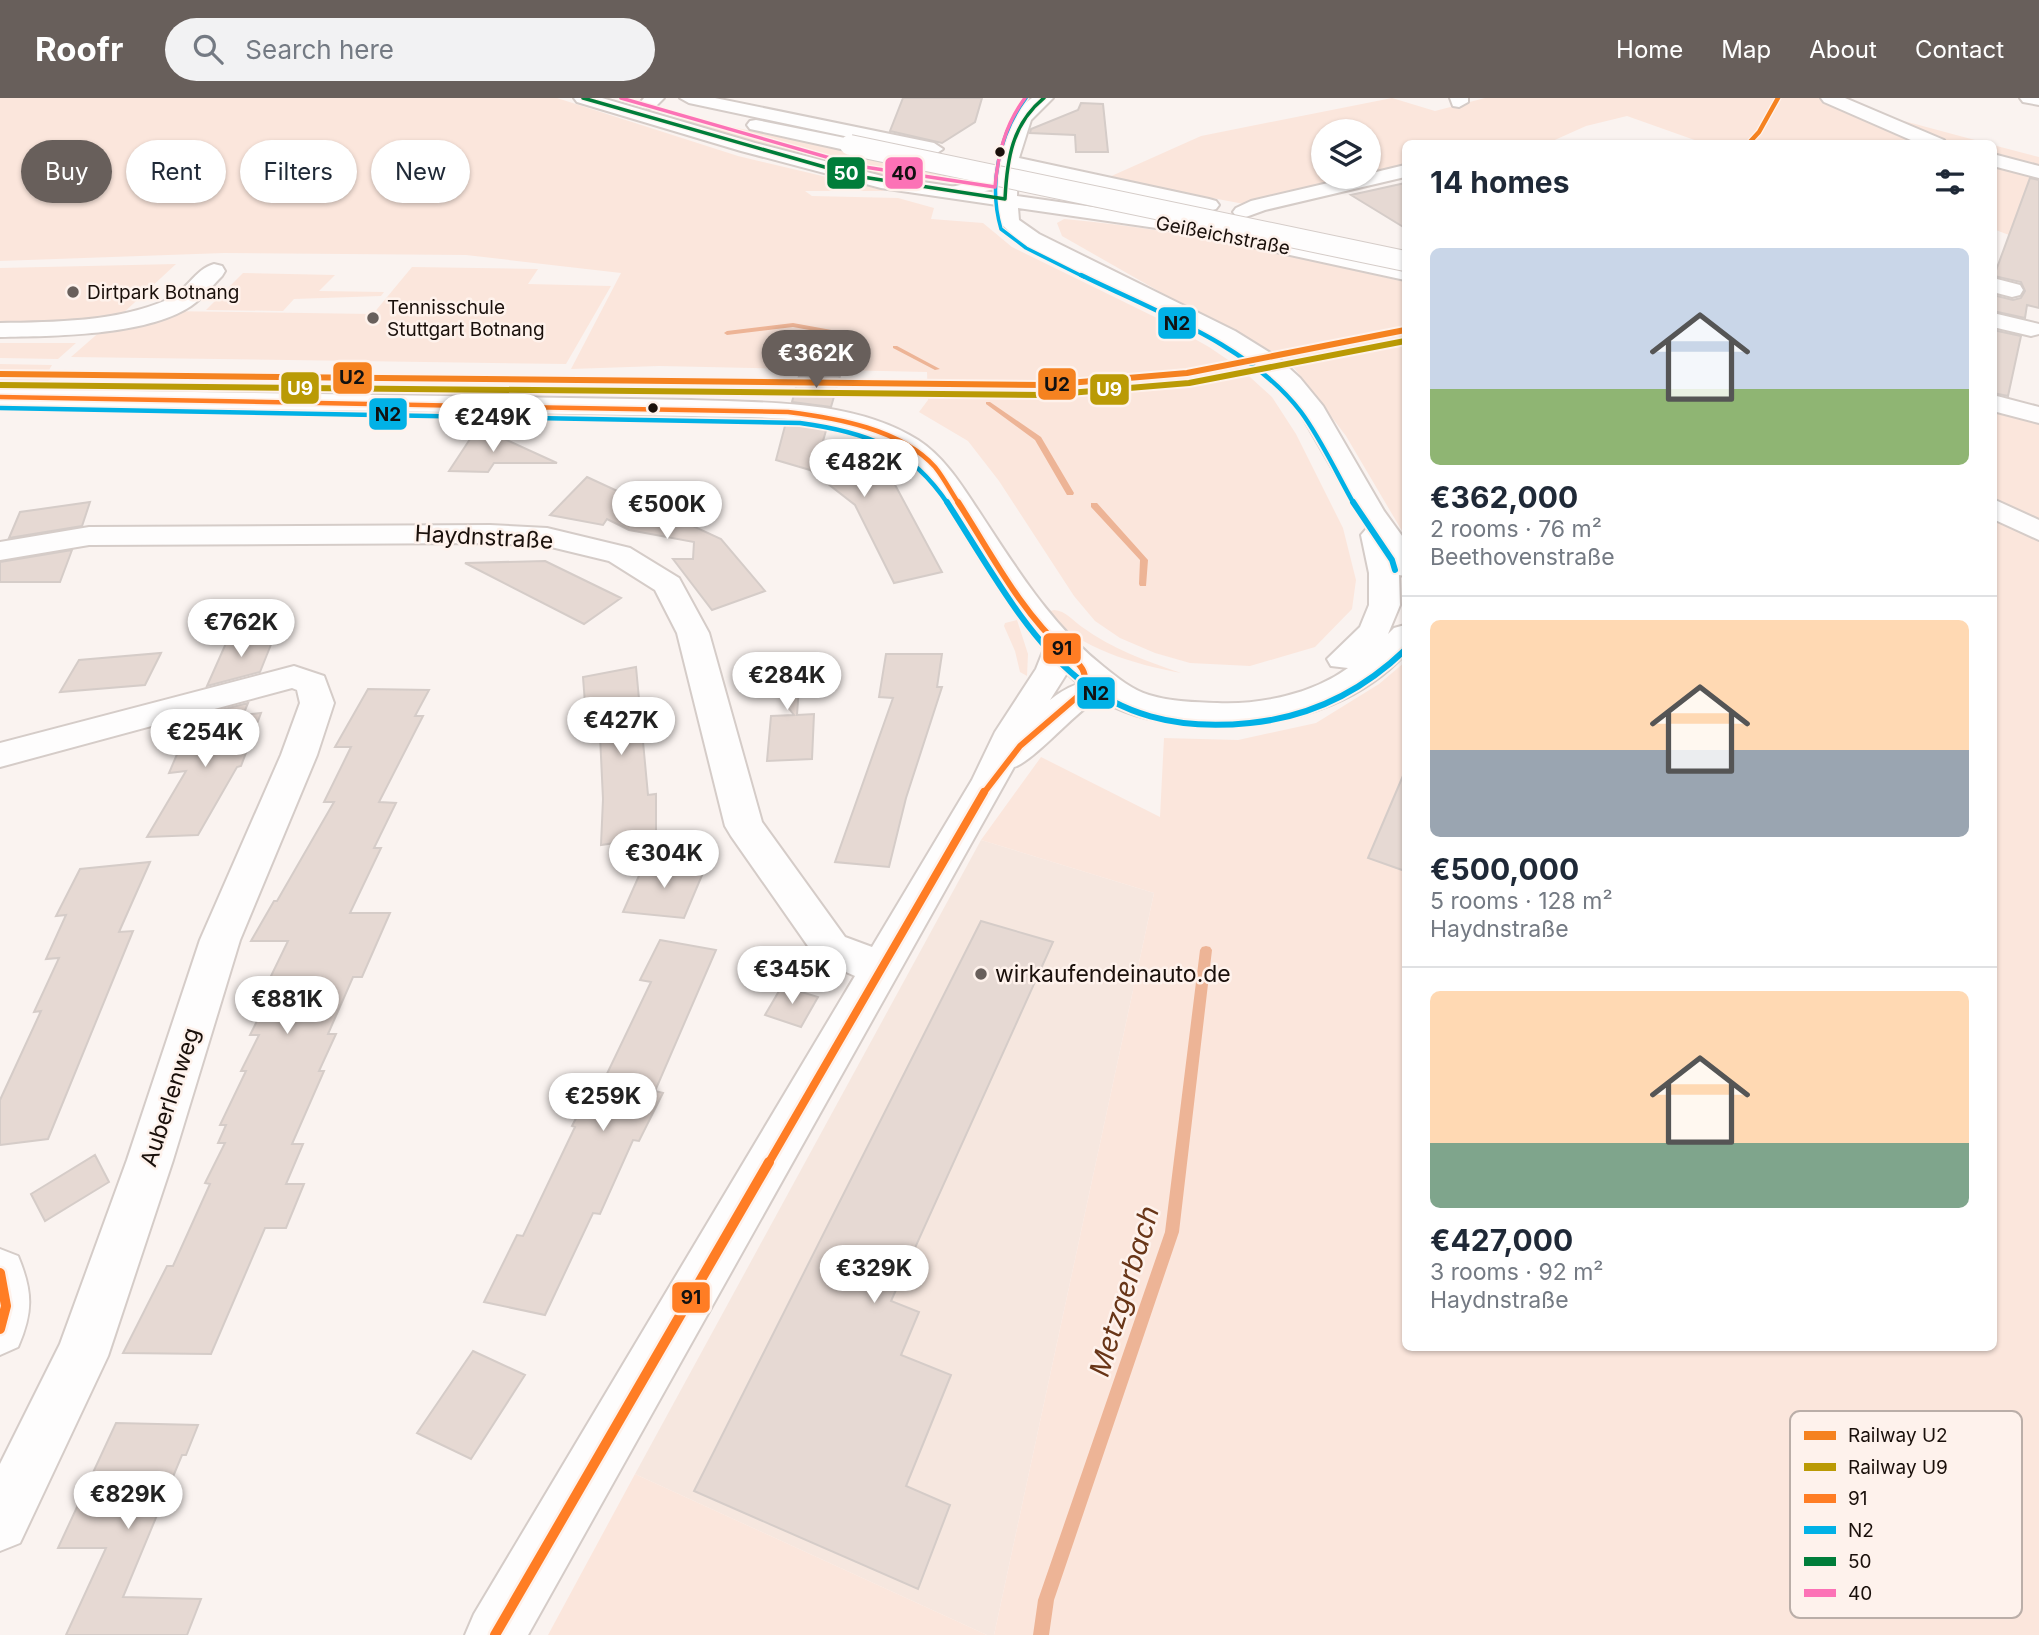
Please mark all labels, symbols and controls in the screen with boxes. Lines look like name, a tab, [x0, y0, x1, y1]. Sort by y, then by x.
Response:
search box	[165, 18, 655, 81]
text: Roofr	[35, 29, 123, 69]
icon: search	[189, 30, 227, 68]
text: Search here	[245, 34, 394, 65]
text: Home	[1616, 35, 1683, 64]
text: Map	[1721, 35, 1771, 64]
text: About	[1809, 35, 1877, 64]
text: Contact	[1915, 35, 2004, 64]
map controls	[1311, 119, 1381, 189]
button: layers	[1311, 119, 1381, 189]
chip: Buy	[21, 140, 112, 203]
chip: Rent	[126, 140, 226, 203]
chip: Filters	[240, 140, 357, 203]
chip: New	[371, 140, 470, 203]
unlabelled marker	[993, 145, 1007, 159]
line badge: 50	[826, 156, 866, 190]
line badge: 40	[884, 156, 924, 190]
text: 50	[834, 162, 858, 185]
text: 40	[891, 162, 917, 185]
icon: filters	[1931, 163, 1969, 201]
text: 14 homes	[1430, 164, 1569, 200]
street label: Geißeichstraße	[1154, 211, 1292, 260]
place label: Dirtpark Botnang	[87, 281, 240, 304]
marker: Dirtpark Botnang	[65, 284, 81, 300]
icon: home	[1637, 294, 1763, 420]
place label: Tennisschule Stuttgart Botnang	[387, 296, 545, 341]
line badge: N2	[1157, 306, 1197, 340]
marker: Tennisschule Stuttgart Botnang	[365, 310, 381, 326]
text: N2	[1164, 312, 1190, 335]
pin: €362K	[767, 330, 865, 390]
text: €362K	[778, 339, 854, 367]
line badge: U2	[332, 361, 373, 395]
text: U2	[339, 366, 365, 389]
line badge: U2	[1037, 367, 1077, 401]
line badge: U9	[280, 371, 320, 405]
text: U2	[1044, 373, 1070, 396]
line badge: U9	[1089, 373, 1130, 406]
text: U9	[287, 377, 313, 400]
text: U9	[1096, 378, 1122, 401]
pin: €249K	[444, 394, 542, 454]
line badge: N2	[368, 397, 408, 431]
unlabelled marker	[646, 401, 660, 415]
text: N2	[375, 403, 401, 426]
text: €249K	[455, 403, 531, 431]
pin: €482K	[815, 440, 913, 499]
text: €482K	[825, 448, 903, 476]
text: €362,000	[1430, 479, 1578, 515]
pin: €500K	[618, 482, 716, 541]
text: €500K	[628, 490, 706, 518]
text: 2 rooms · 76 m²	[1430, 515, 1602, 543]
street label: Haydnstraße	[414, 519, 554, 555]
text: Beethovenstraße	[1430, 543, 1615, 571]
pin: €762K	[192, 600, 290, 659]
text: €762K	[204, 608, 278, 636]
line badge: 91	[1042, 632, 1082, 665]
text: 91	[1052, 637, 1072, 660]
pin: €284K	[738, 652, 836, 712]
text: €284K	[748, 661, 826, 689]
icon: home	[1637, 666, 1763, 792]
line badge: N2	[1076, 676, 1116, 710]
text: N2	[1083, 682, 1109, 705]
pin: €427K	[572, 698, 670, 757]
text: €427K	[583, 706, 659, 734]
pin: €254K	[156, 710, 254, 769]
text: €254K	[166, 718, 244, 746]
pin: €304K	[615, 830, 713, 890]
text: €304K	[625, 839, 703, 867]
text: €500,000	[1430, 851, 1579, 887]
text: 5 rooms · 128 m²	[1430, 887, 1613, 915]
text: Haydnstraße	[1430, 915, 1569, 943]
pin: €345K	[743, 946, 841, 1006]
text: €345K	[753, 955, 831, 983]
place label: wirkaufendeinauto.de	[995, 960, 1231, 988]
marker: wirkaufendeinauto.de	[973, 966, 989, 982]
pin: €881K	[238, 976, 336, 1036]
text: €881K	[251, 985, 323, 1013]
street label: Auberlenweg	[134, 1024, 206, 1170]
icon: home	[1637, 1037, 1763, 1163]
pin: €259K	[554, 1074, 652, 1133]
text: €259K	[565, 1082, 641, 1110]
water label: Metzgerbach	[1082, 1201, 1166, 1381]
text: €427,000	[1430, 1222, 1573, 1258]
pin: €329K	[825, 1246, 923, 1305]
text: €329K	[836, 1254, 912, 1282]
text: 3 rooms · 92 m²	[1430, 1258, 1603, 1286]
line badge: 91	[671, 1281, 711, 1314]
text: 91	[681, 1286, 701, 1309]
text: Haydnstraße	[1430, 1286, 1569, 1314]
legend	[1790, 1411, 2022, 1618]
text: Railway U2	[1848, 1424, 1948, 1447]
text: Railway U9	[1848, 1456, 1948, 1479]
pin: €829K	[79, 1472, 177, 1531]
text: €829K	[90, 1480, 166, 1508]
text: 91	[1848, 1487, 1868, 1510]
text: N2	[1848, 1519, 1874, 1542]
text: 50	[1848, 1550, 1872, 1573]
text: 40	[1848, 1582, 1872, 1605]

